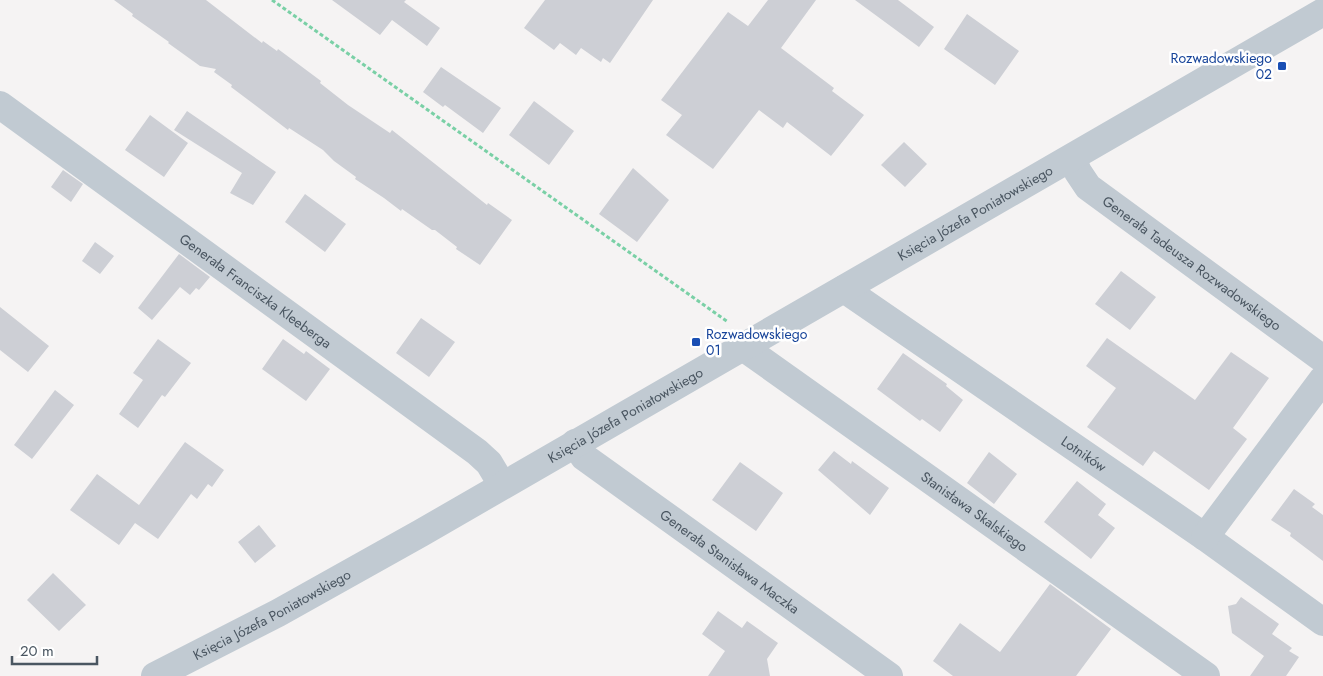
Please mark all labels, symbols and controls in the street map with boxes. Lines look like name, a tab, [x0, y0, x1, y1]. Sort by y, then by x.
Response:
place label: Rozwadowskiego 02	[1171, 48, 1272, 84]
marker: Rozwadowskiego 02	[1276, 60, 1288, 72]
street label: Księcia Józefa Poniatowskiego	[894, 160, 1057, 266]
street label: Generała Tadeusza Rozwadowskiego	[1098, 191, 1286, 335]
street label: Generała Franciszka Kleeberga	[175, 229, 336, 353]
place label: Rozwadowskiego 01	[706, 324, 808, 360]
marker: Rozwadowskiego 01	[690, 336, 702, 348]
street label: Księcia Józefa Poniatowskiego	[544, 362, 707, 468]
street label: Lotników	[1057, 431, 1111, 477]
street label: Stanisława Skalskiego	[917, 467, 1032, 557]
street label: Generała Stanisława Maczka	[656, 505, 803, 619]
street label: Księcia Józefa Poniatowskiego	[189, 564, 355, 665]
scale bar	[12, 634, 98, 666]
text: 20 m	[20, 640, 54, 662]

